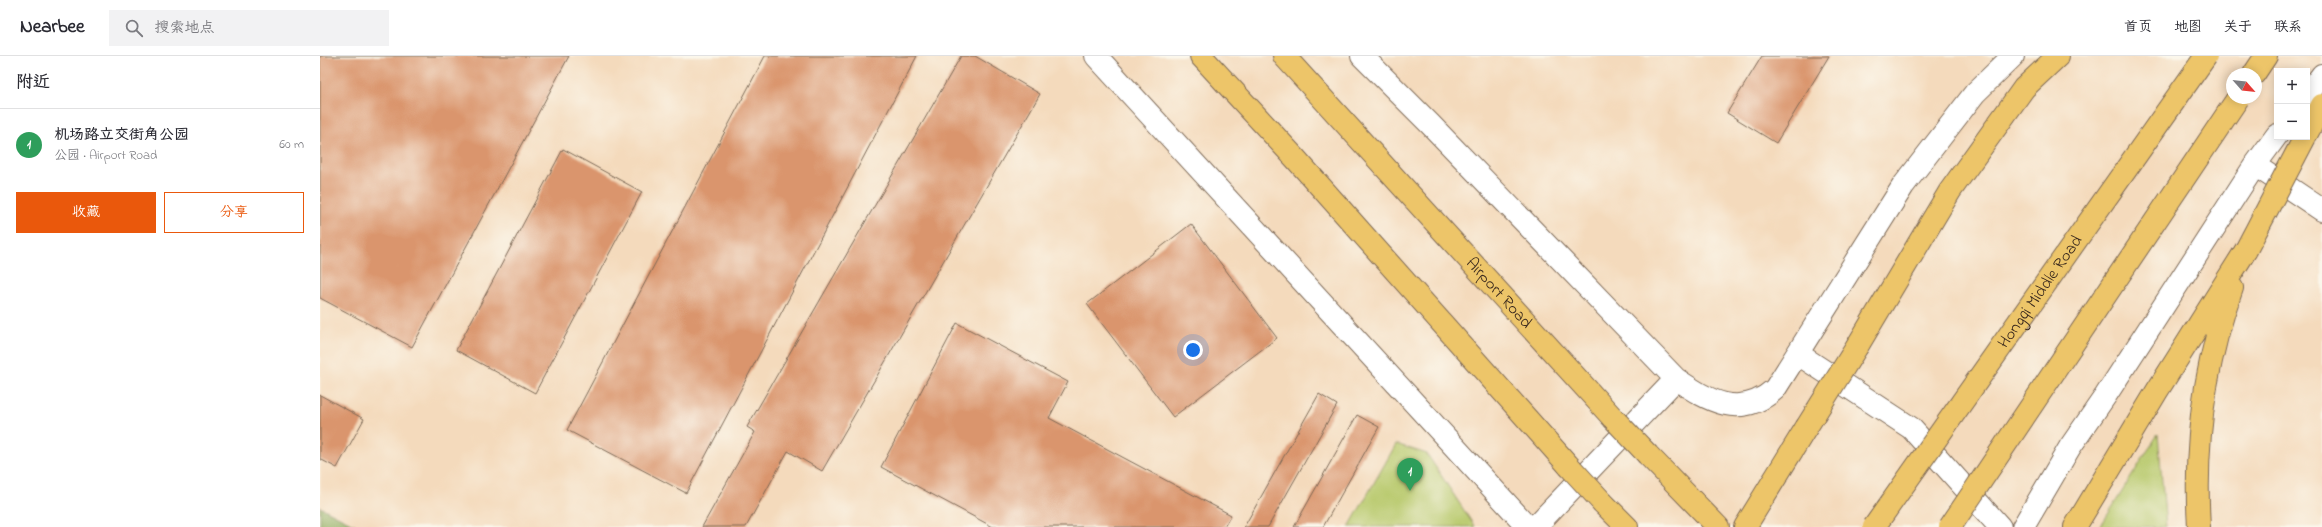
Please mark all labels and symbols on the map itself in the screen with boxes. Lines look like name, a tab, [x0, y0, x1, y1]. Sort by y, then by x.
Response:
north arrow	[2226, 68, 2262, 104]
street label: Hongqi Middle Road	[1991, 230, 2089, 353]
street label: Airport Road	[1460, 251, 1539, 335]
your location	[1183, 340, 1203, 360]
pin: 1	[1397, 458, 1423, 491]

